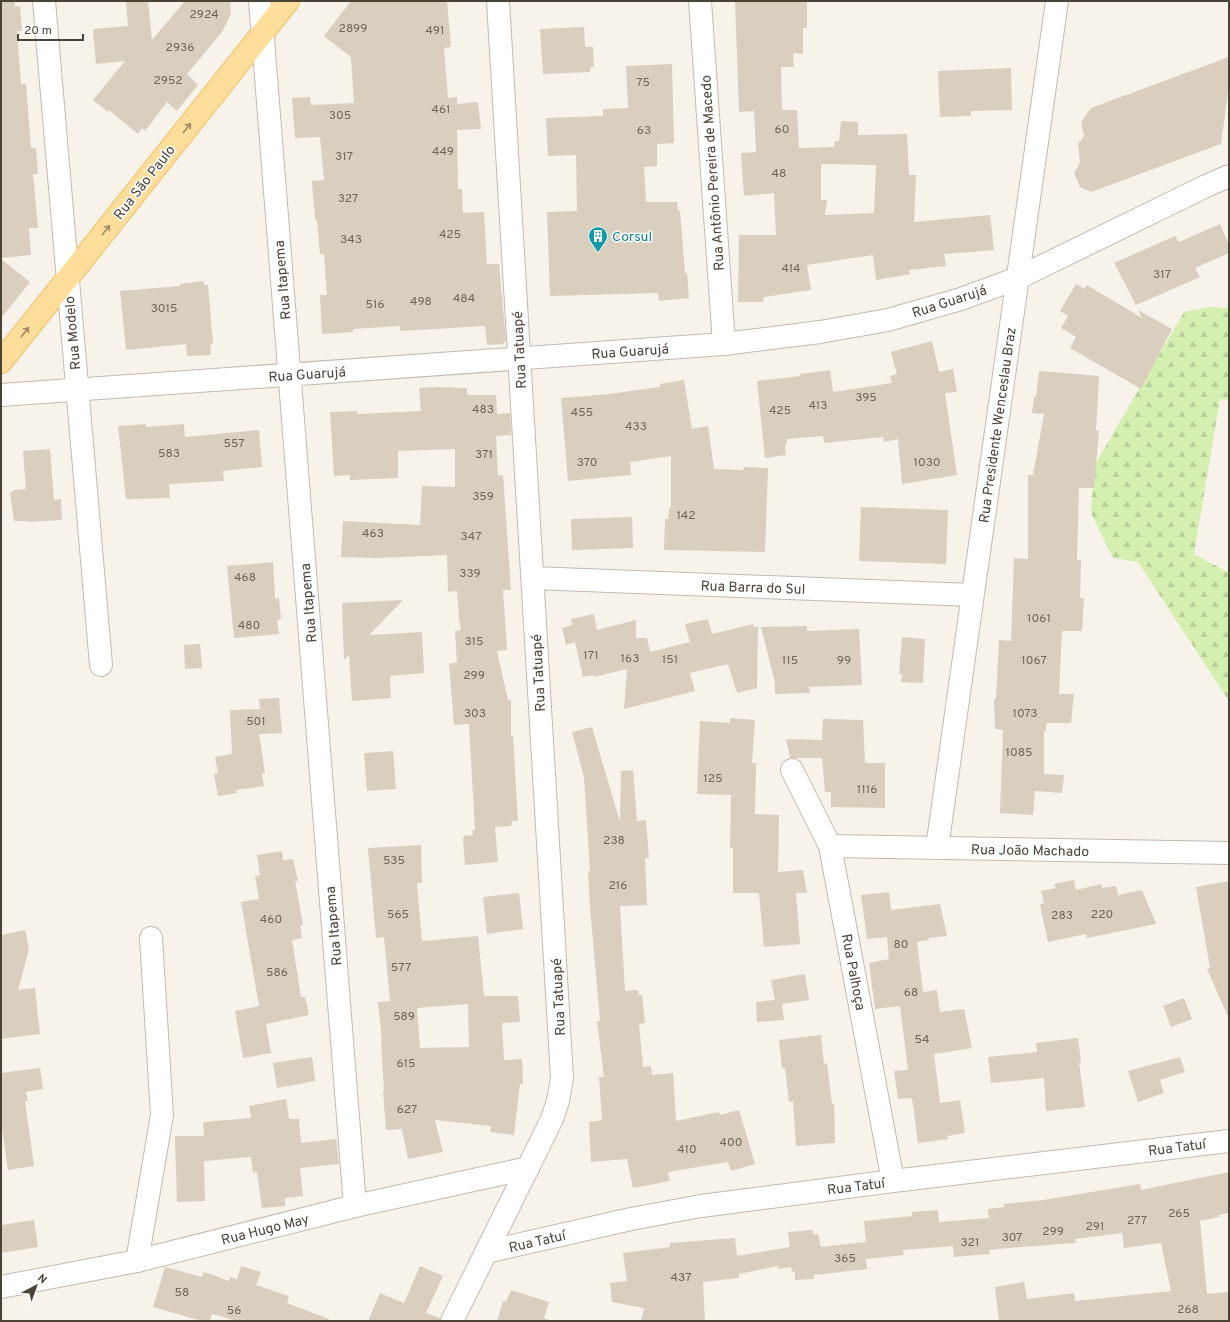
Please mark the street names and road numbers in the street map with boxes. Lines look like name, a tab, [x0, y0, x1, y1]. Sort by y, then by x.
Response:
street label: Rua Antônio Pereira de Macedo	[698, 74, 729, 271]
street label: Rua São Paulo	[111, 142, 180, 224]
street label: Rua Itapema	[272, 240, 295, 320]
street label: Rua Guarujá	[910, 282, 989, 322]
street label: Rua Modelo	[62, 295, 85, 370]
street label: Rua Tatuapé	[510, 311, 531, 389]
street label: Rua Presidente Wenceslau Braz	[976, 326, 1021, 524]
street label: Rua Guarujá	[591, 341, 669, 364]
street label: Rua Guarujá	[268, 364, 346, 387]
street label: Rua Itapema	[298, 563, 321, 643]
street label: Rua Barra do Sul	[700, 578, 806, 599]
street label: Rua Tatuapé	[529, 634, 550, 712]
street label: Rua João Machado	[971, 842, 1089, 861]
street label: Rua Itapema	[323, 886, 346, 966]
street label: Rua Palhoça	[837, 933, 868, 1012]
street label: Rua Tatuapé	[549, 958, 570, 1036]
street label: Rua Tatuí	[1147, 1136, 1208, 1160]
street label: Rua Tatuí	[826, 1175, 887, 1199]
street label: Rua Hugo May	[220, 1211, 311, 1250]
street label: Rua Tatuí	[507, 1227, 569, 1257]

